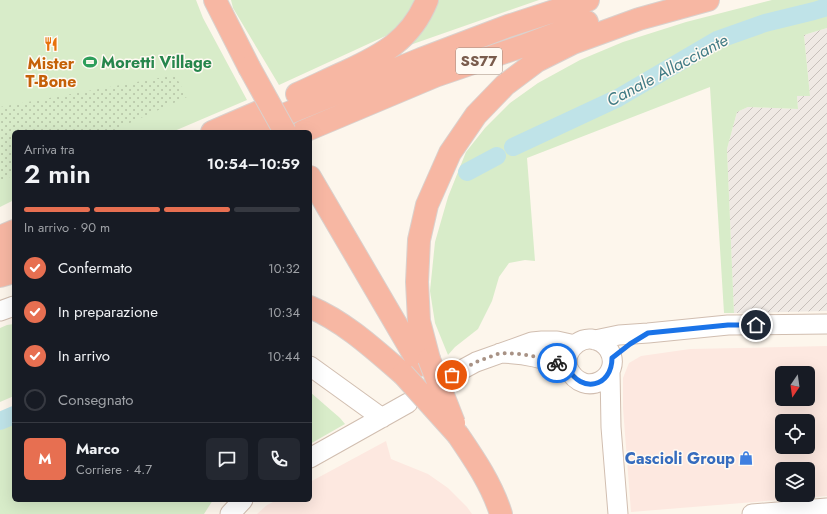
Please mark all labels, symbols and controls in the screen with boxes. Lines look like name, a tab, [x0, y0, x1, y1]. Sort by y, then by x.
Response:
water label: Canale Allacciante	[602, 28, 732, 112]
restaurant icon: Mister T-Bone	[43, 36, 59, 52]
road number: SS77	[456, 48, 502, 74]
place label: Moretti Village	[101, 51, 212, 74]
place label: Mister T-Bone	[26, 52, 76, 93]
sports icon: Moretti Village	[82, 54, 98, 70]
text: Arriva tra	[24, 140, 75, 159]
text: 10:54–10:59	[207, 153, 300, 175]
text: 2 min	[24, 155, 91, 193]
text: In arrivo · 90 m	[24, 218, 110, 237]
icon: check	[24, 257, 46, 279]
text: Confermato	[58, 257, 132, 279]
text: 10:32	[268, 259, 300, 278]
icon: check	[24, 301, 46, 323]
text: In preparazione	[58, 301, 158, 323]
text: 10:34	[268, 303, 300, 322]
pin	[739, 308, 773, 342]
icon: home	[745, 314, 767, 336]
courier	[537, 343, 577, 383]
icon: check	[24, 345, 46, 367]
text: In arrivo	[58, 345, 110, 367]
text: 10:44	[267, 347, 300, 366]
icon: bike	[546, 352, 568, 374]
pin	[435, 358, 469, 392]
icon: bag	[441, 364, 463, 386]
north arrow	[775, 366, 815, 406]
map controls	[775, 366, 815, 502]
text: Consegnato	[58, 389, 134, 411]
button: locate	[775, 414, 815, 454]
text: Marco	[76, 438, 120, 460]
button: chat	[206, 438, 248, 480]
button: phone	[258, 438, 300, 480]
place label: Cascioli Group	[625, 447, 735, 470]
text: M	[38, 448, 52, 470]
shop icon: Cascioli Group	[738, 450, 754, 466]
text: Corriere · 4.7	[76, 460, 152, 479]
button: layers	[775, 462, 815, 502]

